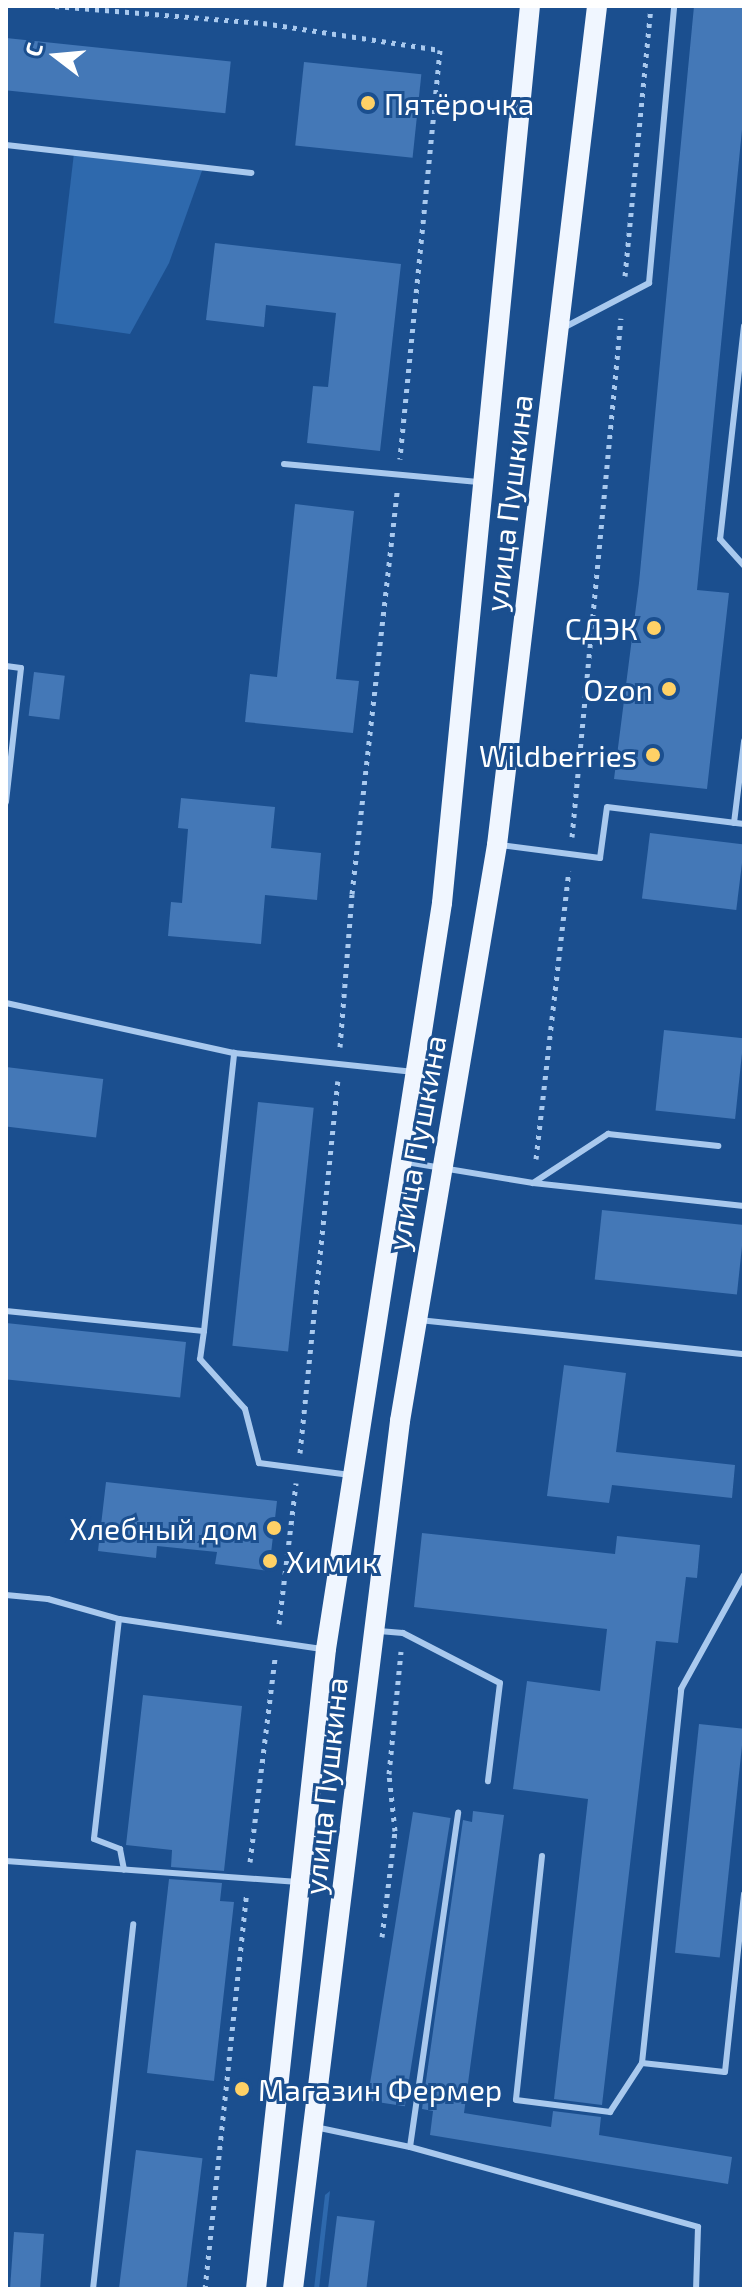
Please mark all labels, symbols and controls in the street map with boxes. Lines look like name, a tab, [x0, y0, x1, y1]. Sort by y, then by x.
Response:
north arrow	[16, 16, 96, 96]
text: С	[19, 40, 47, 59]
place label: Пятёрочка	[384, 85, 534, 121]
marker: Пятёрочка	[359, 94, 377, 112]
street label: улица Пушкина	[477, 392, 539, 614]
place label: СДЭК	[565, 610, 638, 646]
marker: СДЭК	[645, 619, 663, 637]
place label: Ozon	[583, 671, 653, 707]
marker: Ozon	[660, 680, 678, 698]
place label: Wildberries	[479, 737, 637, 773]
marker: Wildberries	[644, 746, 662, 764]
street label: улица Пушкина	[379, 1032, 453, 1254]
place label: Хлебный дом	[69, 1510, 258, 1546]
marker: Хлебный дом	[265, 1519, 283, 1537]
place label: Химик	[286, 1543, 378, 1579]
marker: Химик	[261, 1552, 279, 1570]
street label: улица Пушкина	[296, 1676, 354, 1896]
place label: Магазин Фермер	[258, 2071, 502, 2107]
marker: Магазин Фермер	[233, 2080, 251, 2098]

